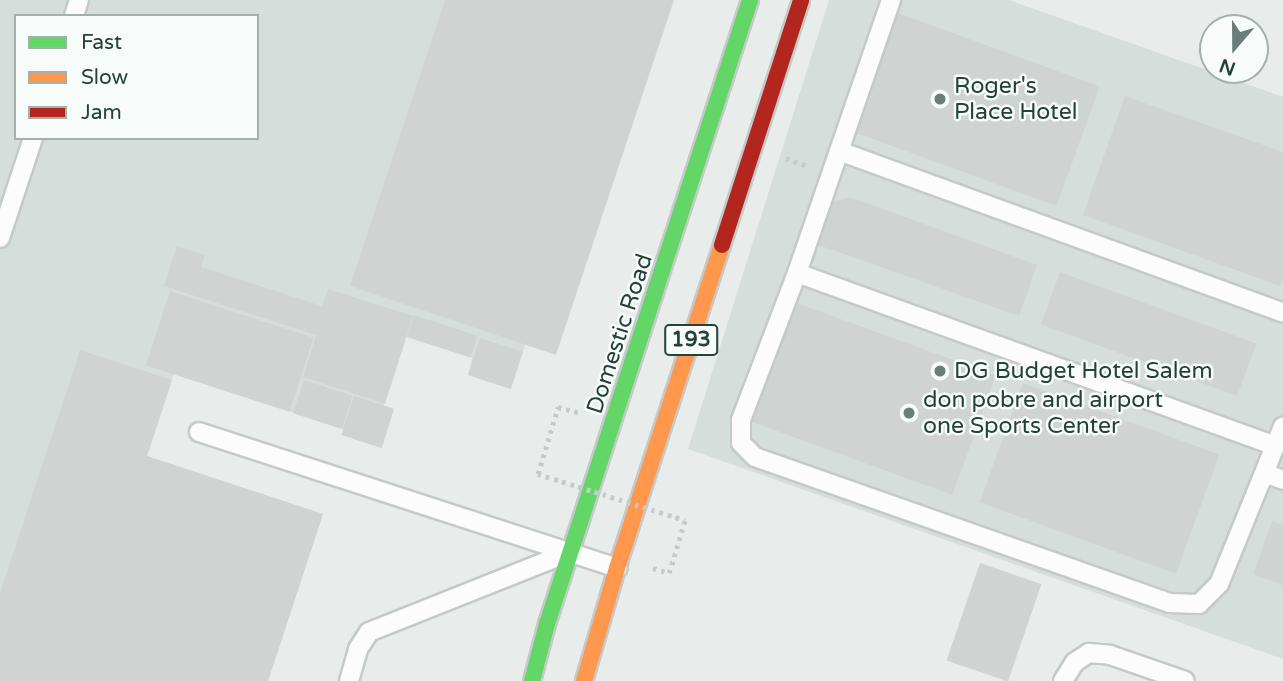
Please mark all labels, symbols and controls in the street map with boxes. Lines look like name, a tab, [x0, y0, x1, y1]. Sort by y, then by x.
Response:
legend	[14, 14, 259, 140]
north arrow	[1199, 14, 1269, 84]
text: Fast	[81, 30, 122, 55]
text: N	[1217, 54, 1238, 80]
text: Slow	[81, 65, 128, 90]
place label: Roger's Place Hotel	[954, 72, 1077, 126]
marker: Roger's Place Hotel	[932, 91, 948, 107]
text: Jam	[81, 100, 122, 125]
street label: Domestic Road	[581, 251, 659, 417]
road number: 193	[663, 322, 719, 358]
place label: DG Budget Hotel Salem	[954, 357, 1212, 385]
marker: DG Budget Hotel Salem	[932, 363, 948, 379]
place label: don pobre and airport one Sports Center	[923, 386, 1163, 440]
marker: don pobre and airport one Sports Center	[901, 405, 917, 421]

